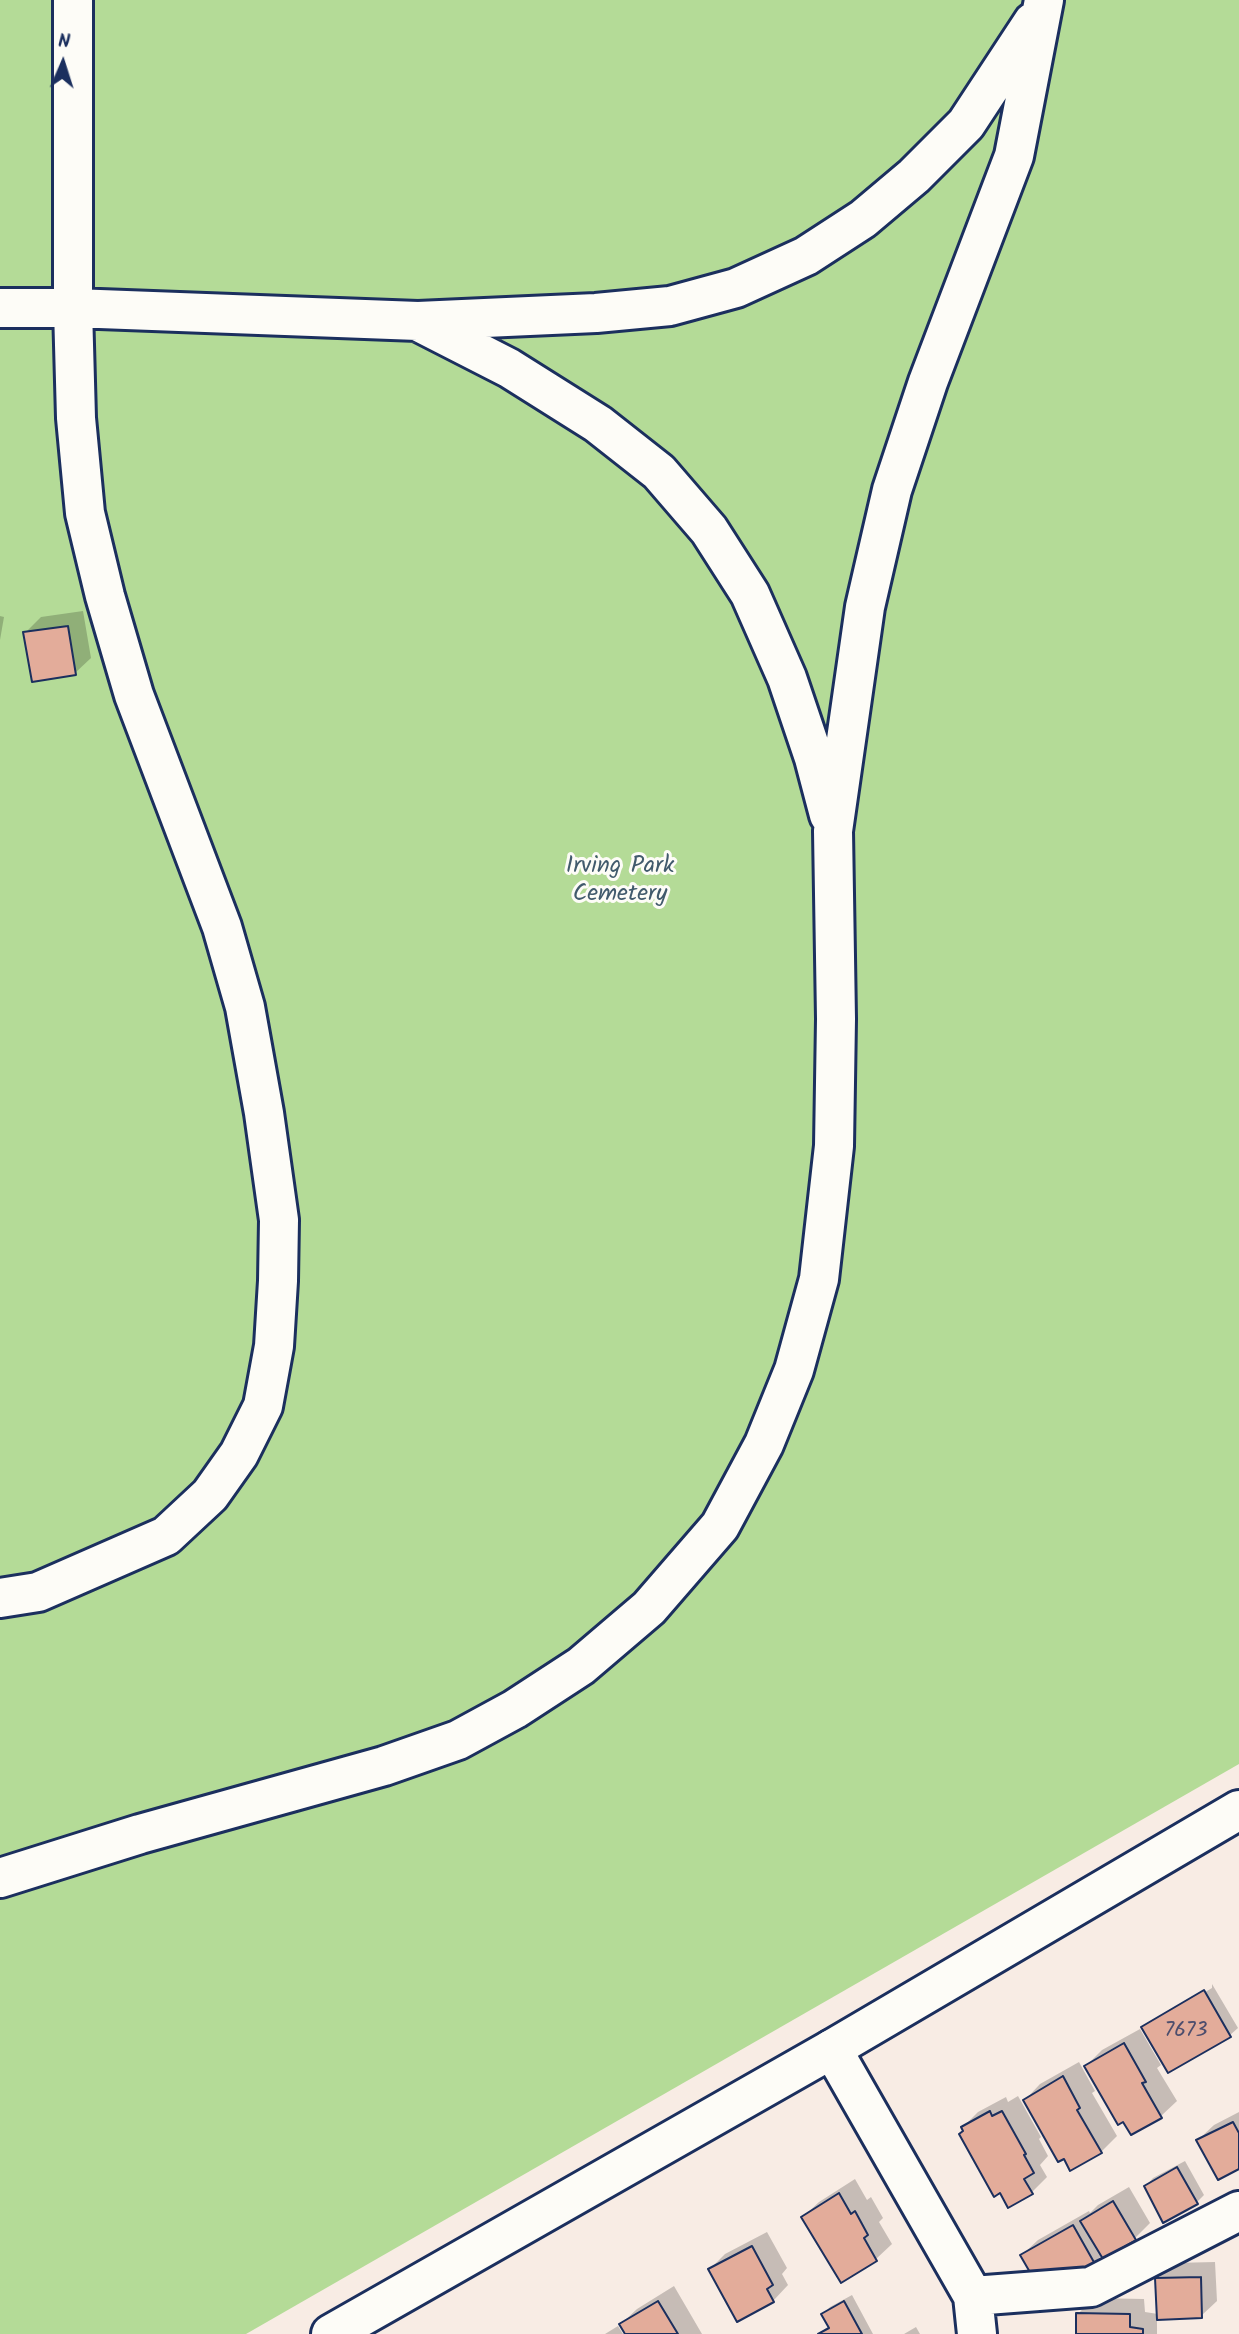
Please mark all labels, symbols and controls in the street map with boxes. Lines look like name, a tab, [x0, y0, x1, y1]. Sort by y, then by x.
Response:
text: N	[57, 27, 71, 57]
north arrow	[28, 28, 98, 98]
park label: Irving Park Cemetery	[566, 854, 674, 910]
house number: 7673	[1164, 2019, 1208, 2045]

